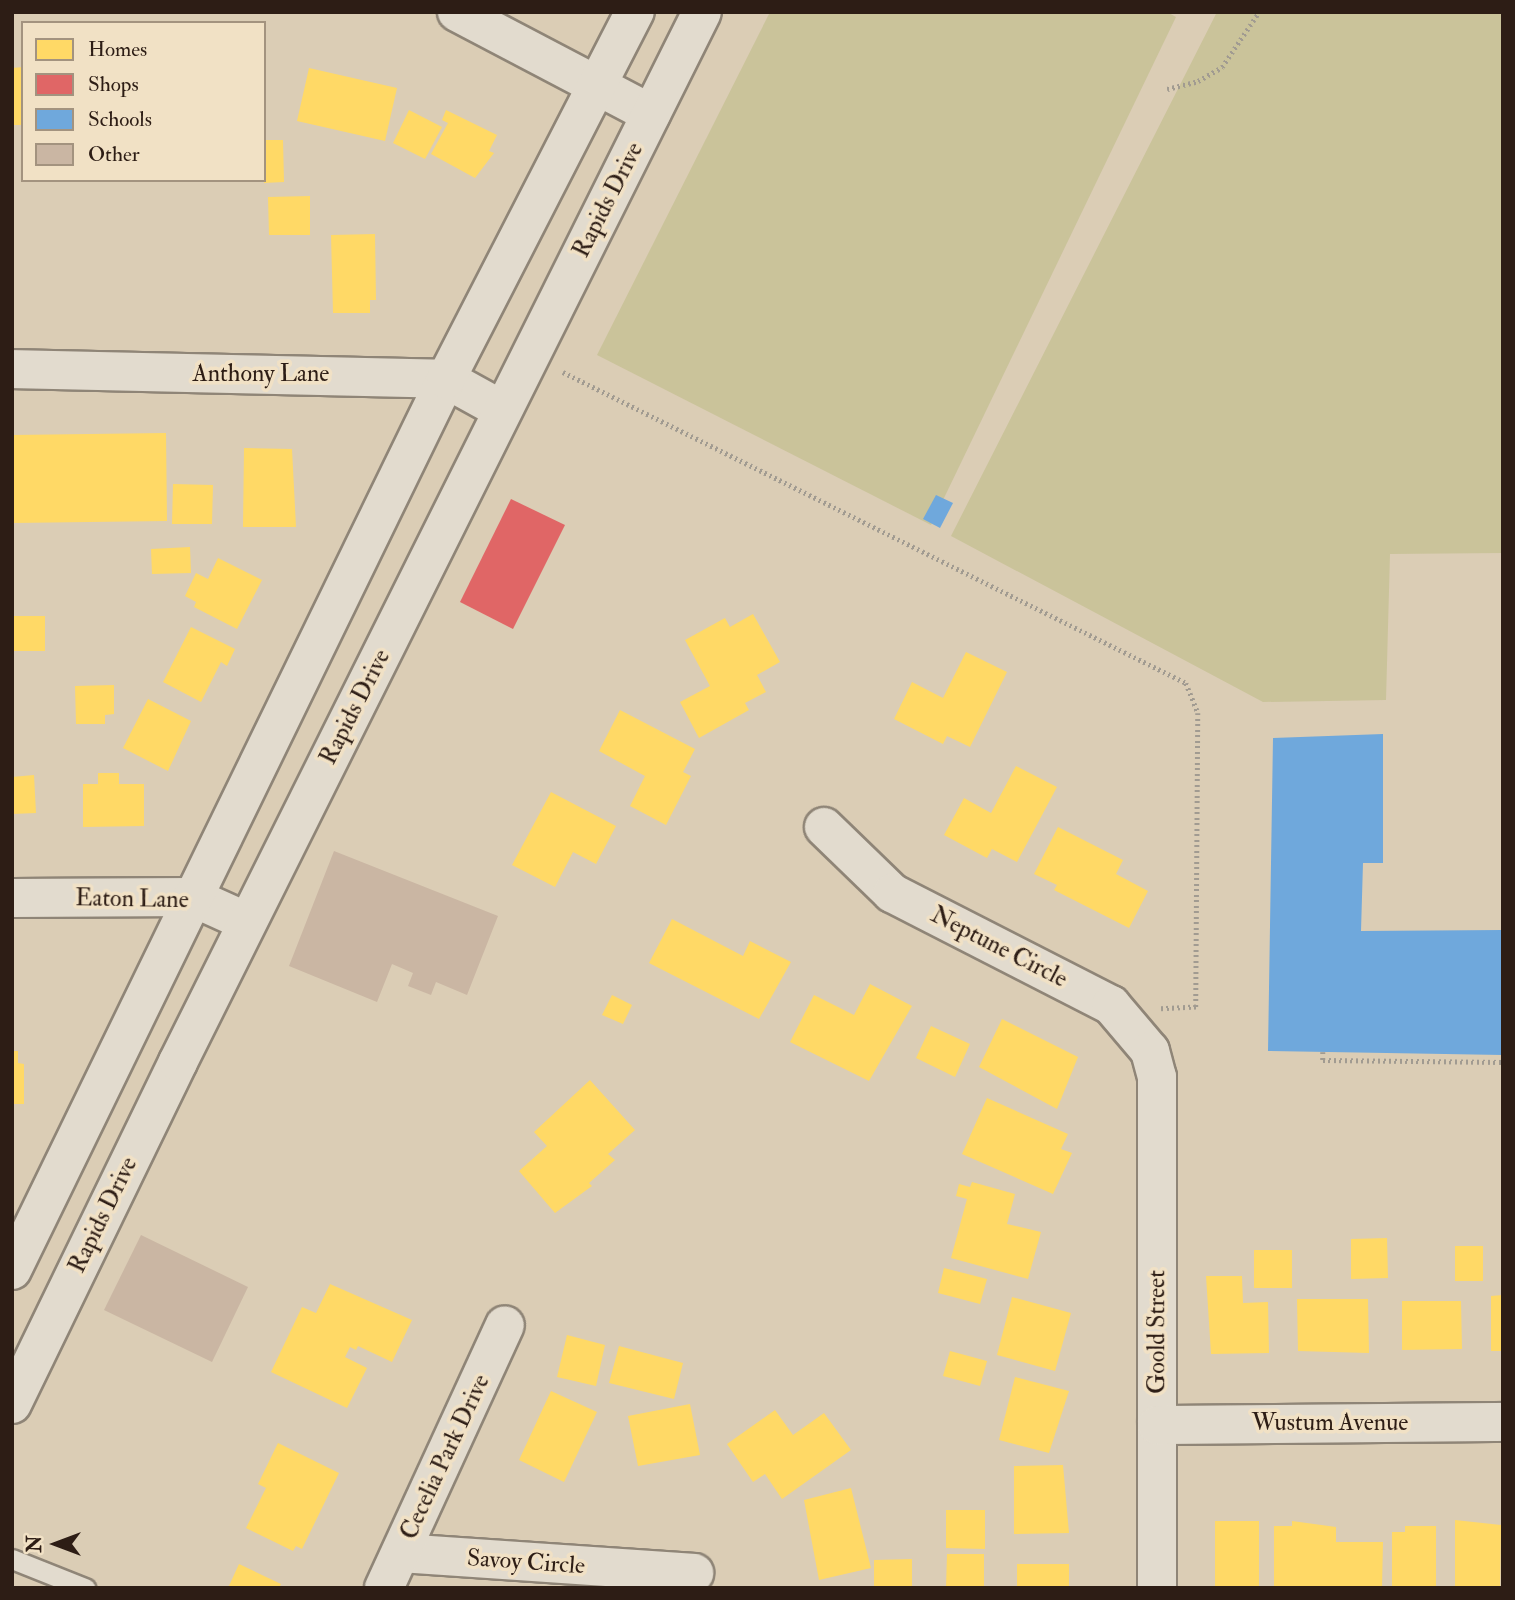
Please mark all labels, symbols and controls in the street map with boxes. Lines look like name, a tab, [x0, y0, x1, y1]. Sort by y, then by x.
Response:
legend	[21, 21, 266, 182]
text: Homes	[88, 36, 147, 63]
text: Shops	[88, 71, 139, 98]
text: Schools	[88, 106, 152, 133]
street label: Rapids Drive	[567, 138, 649, 262]
text: Other	[88, 141, 140, 168]
street label: Anthony Lane	[193, 360, 329, 388]
street label: Rapids Drive	[314, 645, 396, 769]
street label: Eaton Lane	[75, 884, 189, 914]
street label: Neptune Circle	[926, 900, 1072, 994]
street label: Rapids Drive	[63, 1152, 143, 1278]
street label: Goold Street	[1143, 1270, 1171, 1394]
street label: Cecelia Park Drive	[394, 1370, 496, 1544]
street label: Wustum Avenue	[1252, 1409, 1408, 1437]
north arrow	[21, 1509, 91, 1579]
text: N	[23, 1536, 47, 1553]
street label: Savoy Circle	[466, 1544, 586, 1580]

